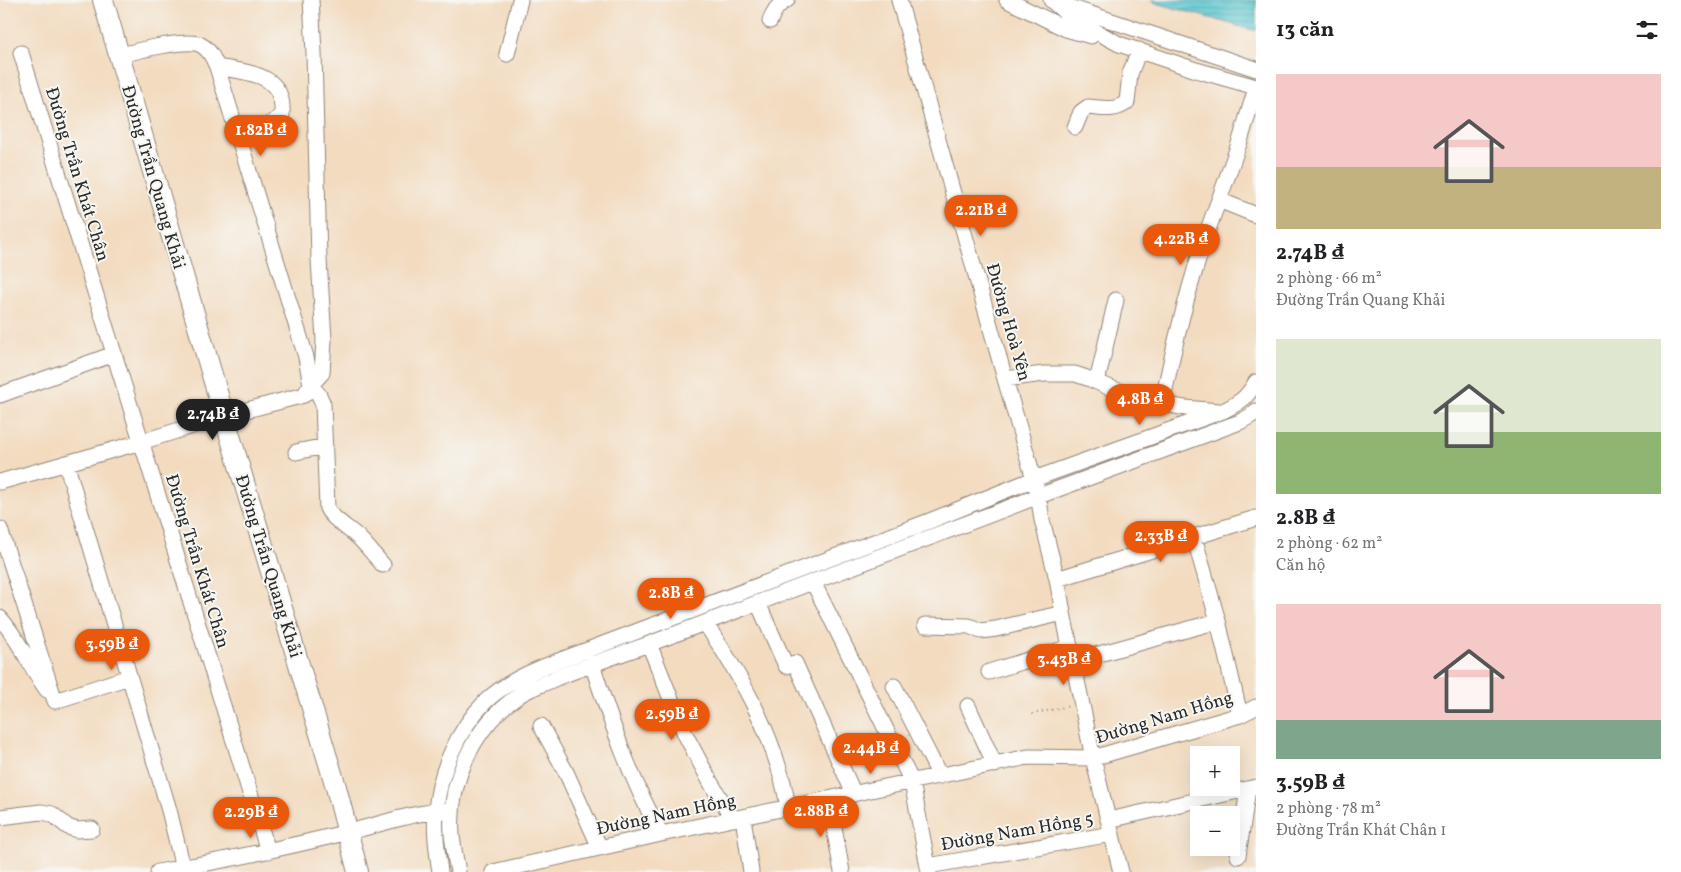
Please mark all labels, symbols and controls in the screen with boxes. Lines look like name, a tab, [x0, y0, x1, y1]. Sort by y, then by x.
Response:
text: 13 căn	[1276, 16, 1334, 45]
icon: filters	[1633, 16, 1661, 44]
street label: Đường Trần Quang Khải	[114, 82, 191, 272]
street label: Đường Trần Khát Chân	[38, 84, 115, 265]
icon: home	[1424, 106, 1514, 196]
pin: 1.82B ₫	[215, 114, 307, 157]
text: 1.82B ₫	[235, 120, 287, 142]
pin: 2.21B ₫	[935, 194, 1027, 237]
text: 2.21B ₫	[955, 200, 1007, 222]
pin: 4.22B ₫	[1135, 224, 1227, 266]
text: 4.22B ₫	[1154, 229, 1208, 251]
text: 2.74B ₫	[1276, 239, 1344, 268]
street label: Đường Hoà Yên	[979, 261, 1036, 384]
text: 2 phòng · 66 m²	[1276, 268, 1382, 290]
text: Đường Trần Quang Khải	[1276, 290, 1445, 312]
icon: home	[1424, 371, 1514, 461]
pin: 4.8B ₫	[1099, 384, 1181, 426]
text: 4.8B ₫	[1117, 389, 1163, 411]
pin: 2.74B ₫	[167, 398, 259, 441]
text: 2.74B ₫	[187, 404, 239, 426]
street label: Đường Trần Khát Chân	[158, 471, 235, 652]
street label: Đường Trần Quang Khải	[228, 472, 307, 661]
text: 2.8B ₫	[1276, 504, 1335, 533]
pin: 2.33B ₫	[1115, 520, 1207, 563]
text: 2.33B ₫	[1135, 526, 1187, 548]
text: 2 phòng · 62 m²	[1276, 533, 1382, 555]
text: Căn hộ	[1276, 555, 1325, 577]
pin: 2.8B ₫	[630, 578, 712, 620]
text: 2.8B ₫	[648, 583, 694, 605]
pin: 3.59B ₫	[66, 628, 158, 671]
text: 3.59B ₫	[86, 634, 138, 656]
icon: home	[1424, 636, 1514, 726]
pin: 3.43B ₫	[1018, 644, 1110, 686]
text: 3.43B ₫	[1037, 649, 1091, 671]
street label: Đường Nam Hồng	[1093, 686, 1236, 751]
pin: 2.59B ₫	[626, 698, 718, 741]
text: 2.59B ₫	[646, 704, 698, 726]
pin: 2.44B ₫	[825, 732, 917, 775]
text: 2.44B ₫	[843, 738, 899, 760]
map controls	[1190, 746, 1240, 856]
button: +	[1190, 746, 1240, 796]
text: 3.59B ₫	[1276, 769, 1345, 798]
street label: Đường Nam Hồng	[594, 788, 738, 842]
pin: 2.29B ₫	[205, 796, 297, 839]
pin: 2.88B ₫	[775, 796, 867, 838]
text: 2 phòng · 78 m²	[1276, 798, 1381, 820]
text: 2.88B ₫	[794, 801, 848, 823]
text: 2.29B ₫	[224, 802, 278, 824]
button: −	[1190, 806, 1240, 856]
street label: Đường Nam Hồng 5	[939, 807, 1096, 858]
text: Đường Trần Khát Chân 1	[1276, 820, 1446, 842]

